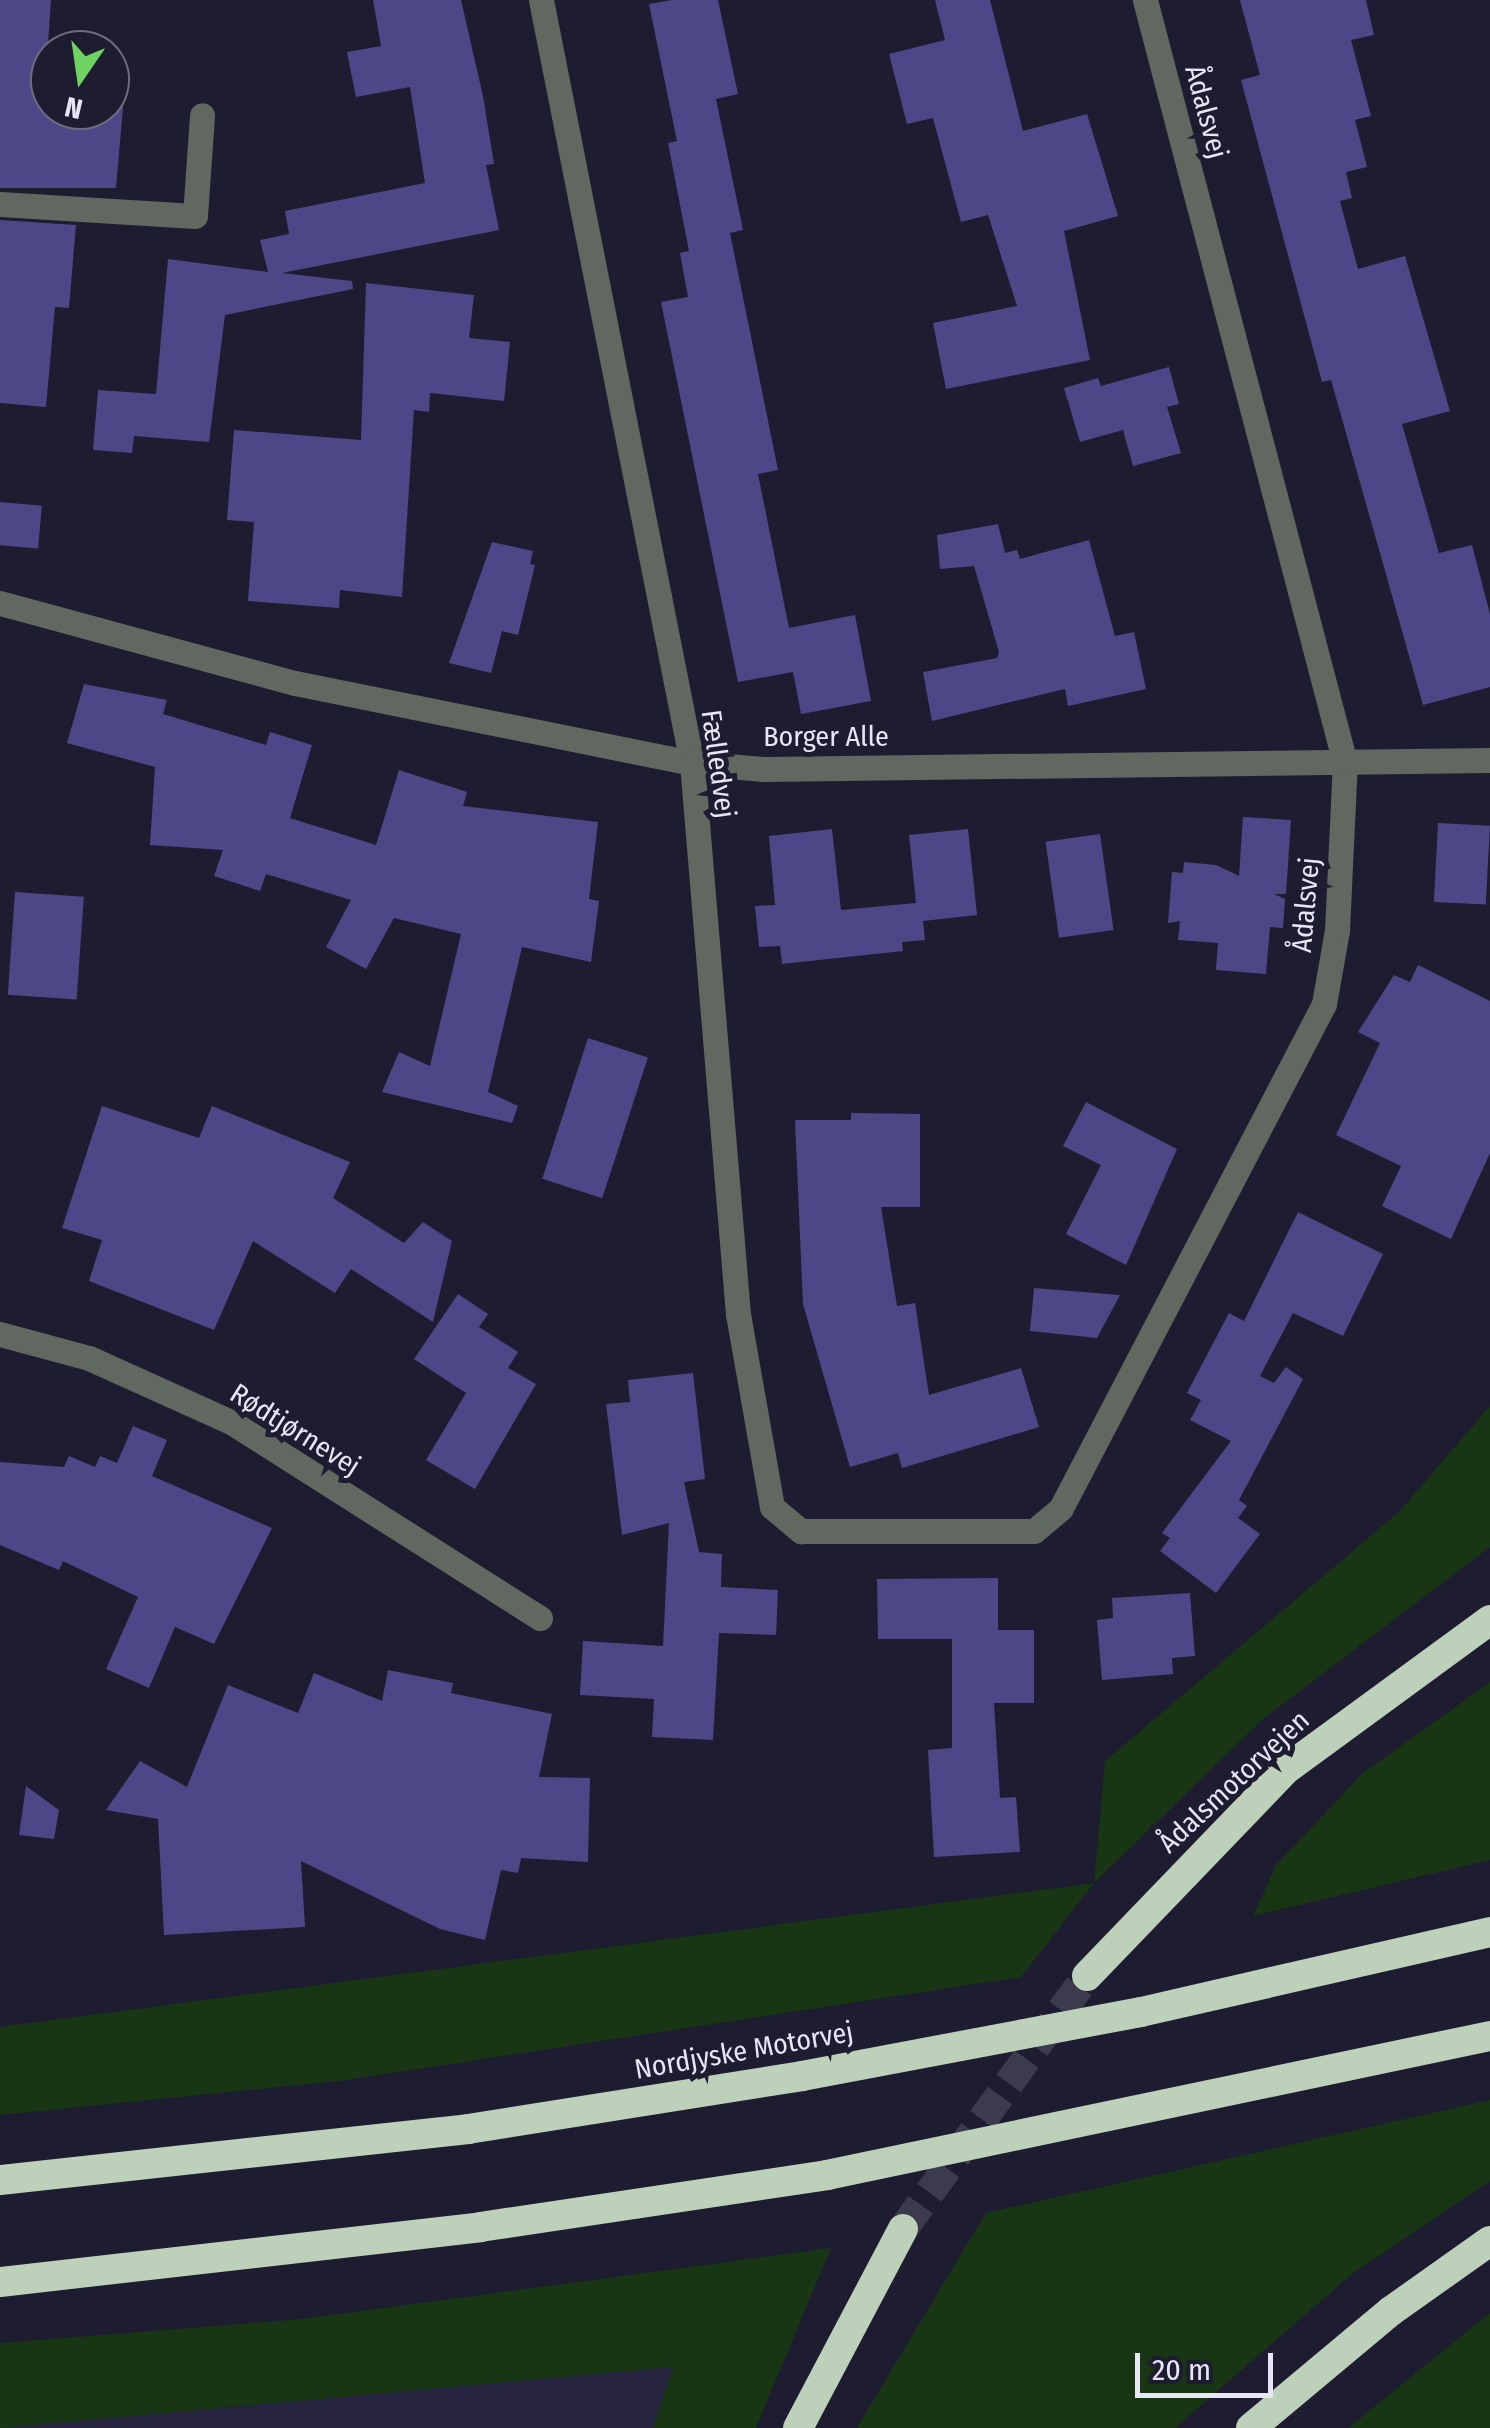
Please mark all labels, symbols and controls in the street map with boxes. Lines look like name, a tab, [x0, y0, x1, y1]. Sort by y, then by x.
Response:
north arrow	[30, 30, 130, 130]
street label: Ådalsvej	[1177, 62, 1235, 162]
text: N	[62, 90, 85, 126]
street label: Fælledvej	[694, 708, 742, 820]
street label: Borger Alle	[763, 720, 889, 754]
street label: Ådalsvej	[1285, 856, 1327, 954]
street label: Rødtjørnevej	[224, 1377, 366, 1483]
street label: Ådalsmotorvejen	[1152, 1704, 1316, 1860]
street label: Nordjyske Motorvej	[632, 2015, 856, 2087]
scale bar	[1140, 2333, 1278, 2395]
text: 20 m	[1152, 2352, 1211, 2388]

